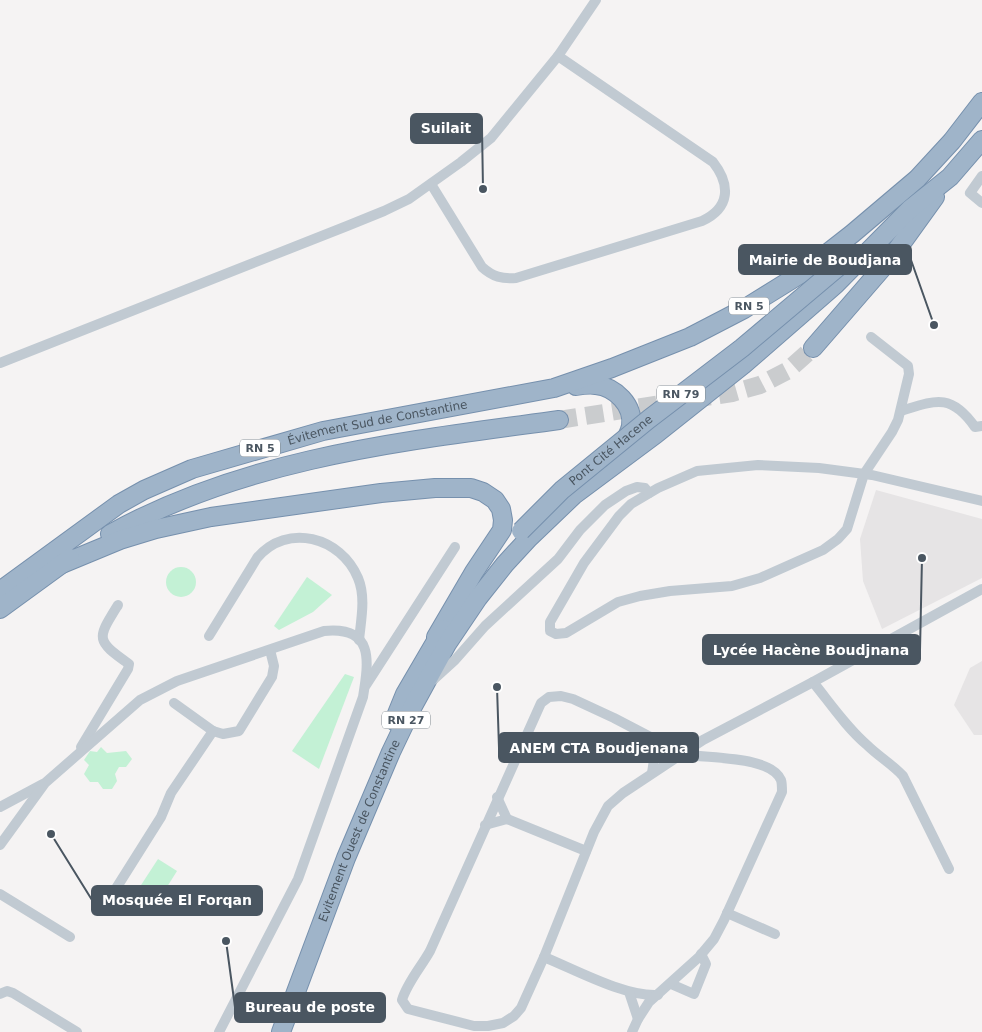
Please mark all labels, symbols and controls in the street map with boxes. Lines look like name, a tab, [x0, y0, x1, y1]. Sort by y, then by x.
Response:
callout: Suilait	[411, 114, 482, 143]
text: Suilait	[421, 120, 472, 136]
callout: Mairie de Boudjana	[739, 245, 911, 274]
text: Mairie de Boudjana	[749, 252, 901, 268]
road number: RN 5	[729, 298, 769, 314]
road number: RN 79	[657, 386, 705, 402]
street label: Évitement Sud de Constantine	[286, 397, 469, 448]
street label: Pont Cité Hacene	[566, 412, 655, 488]
road number: RN 5	[240, 439, 280, 456]
callout: Lycée Hacène Boudjnana	[703, 635, 920, 664]
text: Lycée Hacène Boudjnana	[713, 642, 909, 658]
road number: RN 27	[382, 712, 430, 728]
callout: ANEM CTA Boudjenana	[499, 733, 698, 762]
street label: Evitement Ouest de Constantine	[316, 737, 403, 924]
text: ANEM CTA Boudjenana	[510, 740, 688, 756]
callout: Mosquée El Forqan	[92, 886, 262, 915]
text: Mosquée El Forqan	[102, 892, 252, 908]
callout: Bureau de poste	[235, 993, 385, 1022]
text: Bureau de poste	[245, 999, 375, 1015]

